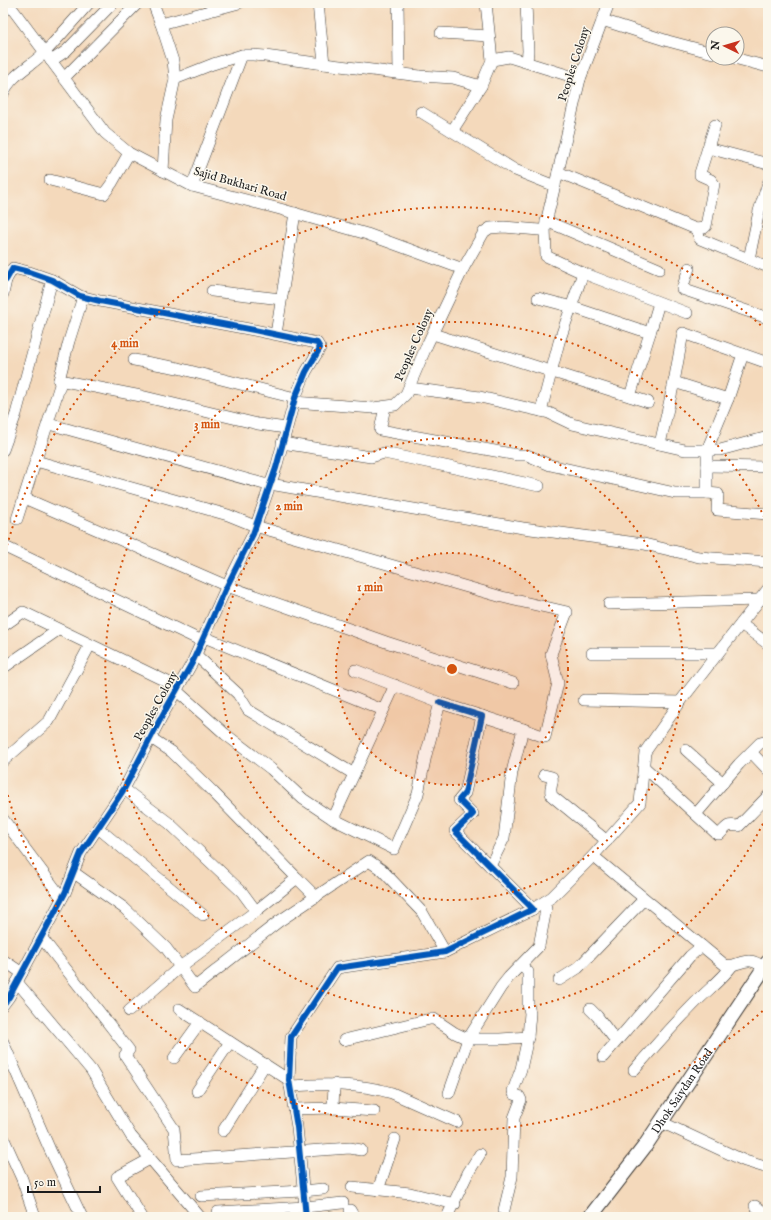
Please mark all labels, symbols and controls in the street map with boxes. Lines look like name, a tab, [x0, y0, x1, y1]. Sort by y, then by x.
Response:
street label: Peoples Colony	[555, 25, 594, 104]
north arrow	[705, 26, 745, 66]
text: N	[709, 39, 723, 52]
street label: Sajid Bukhari Road	[192, 164, 289, 205]
street label: Peoples Colony	[391, 306, 438, 384]
text: 4 min	[111, 336, 139, 351]
text: 3 min	[194, 417, 221, 432]
text: 2 min	[275, 499, 303, 514]
text: 1 min	[357, 580, 384, 595]
centre of rings	[445, 662, 459, 676]
street label: Peoples Colony	[131, 668, 182, 744]
street label: Dhok Saiydan Road	[648, 1045, 716, 1136]
scale bar	[28, 1168, 100, 1194]
text: 50 m	[34, 1175, 56, 1190]

